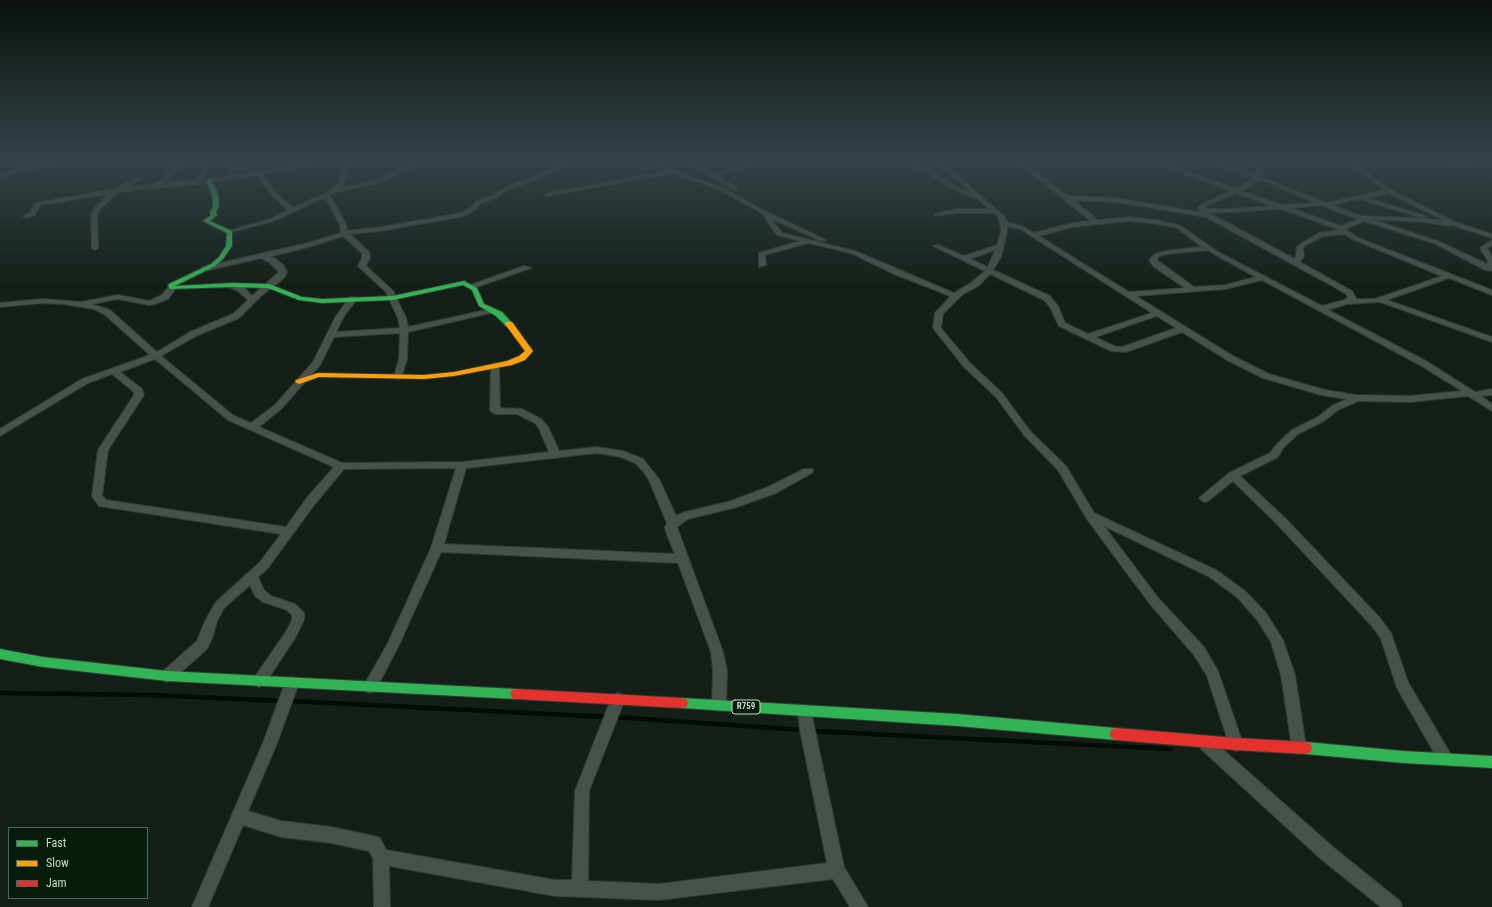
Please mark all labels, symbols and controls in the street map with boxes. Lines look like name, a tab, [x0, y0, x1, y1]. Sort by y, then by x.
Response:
road number: R759	[732, 700, 760, 714]
legend	[8, 827, 148, 899]
text: Fast	[46, 836, 66, 850]
text: Slow	[46, 856, 69, 870]
text: Jam	[46, 876, 67, 890]

